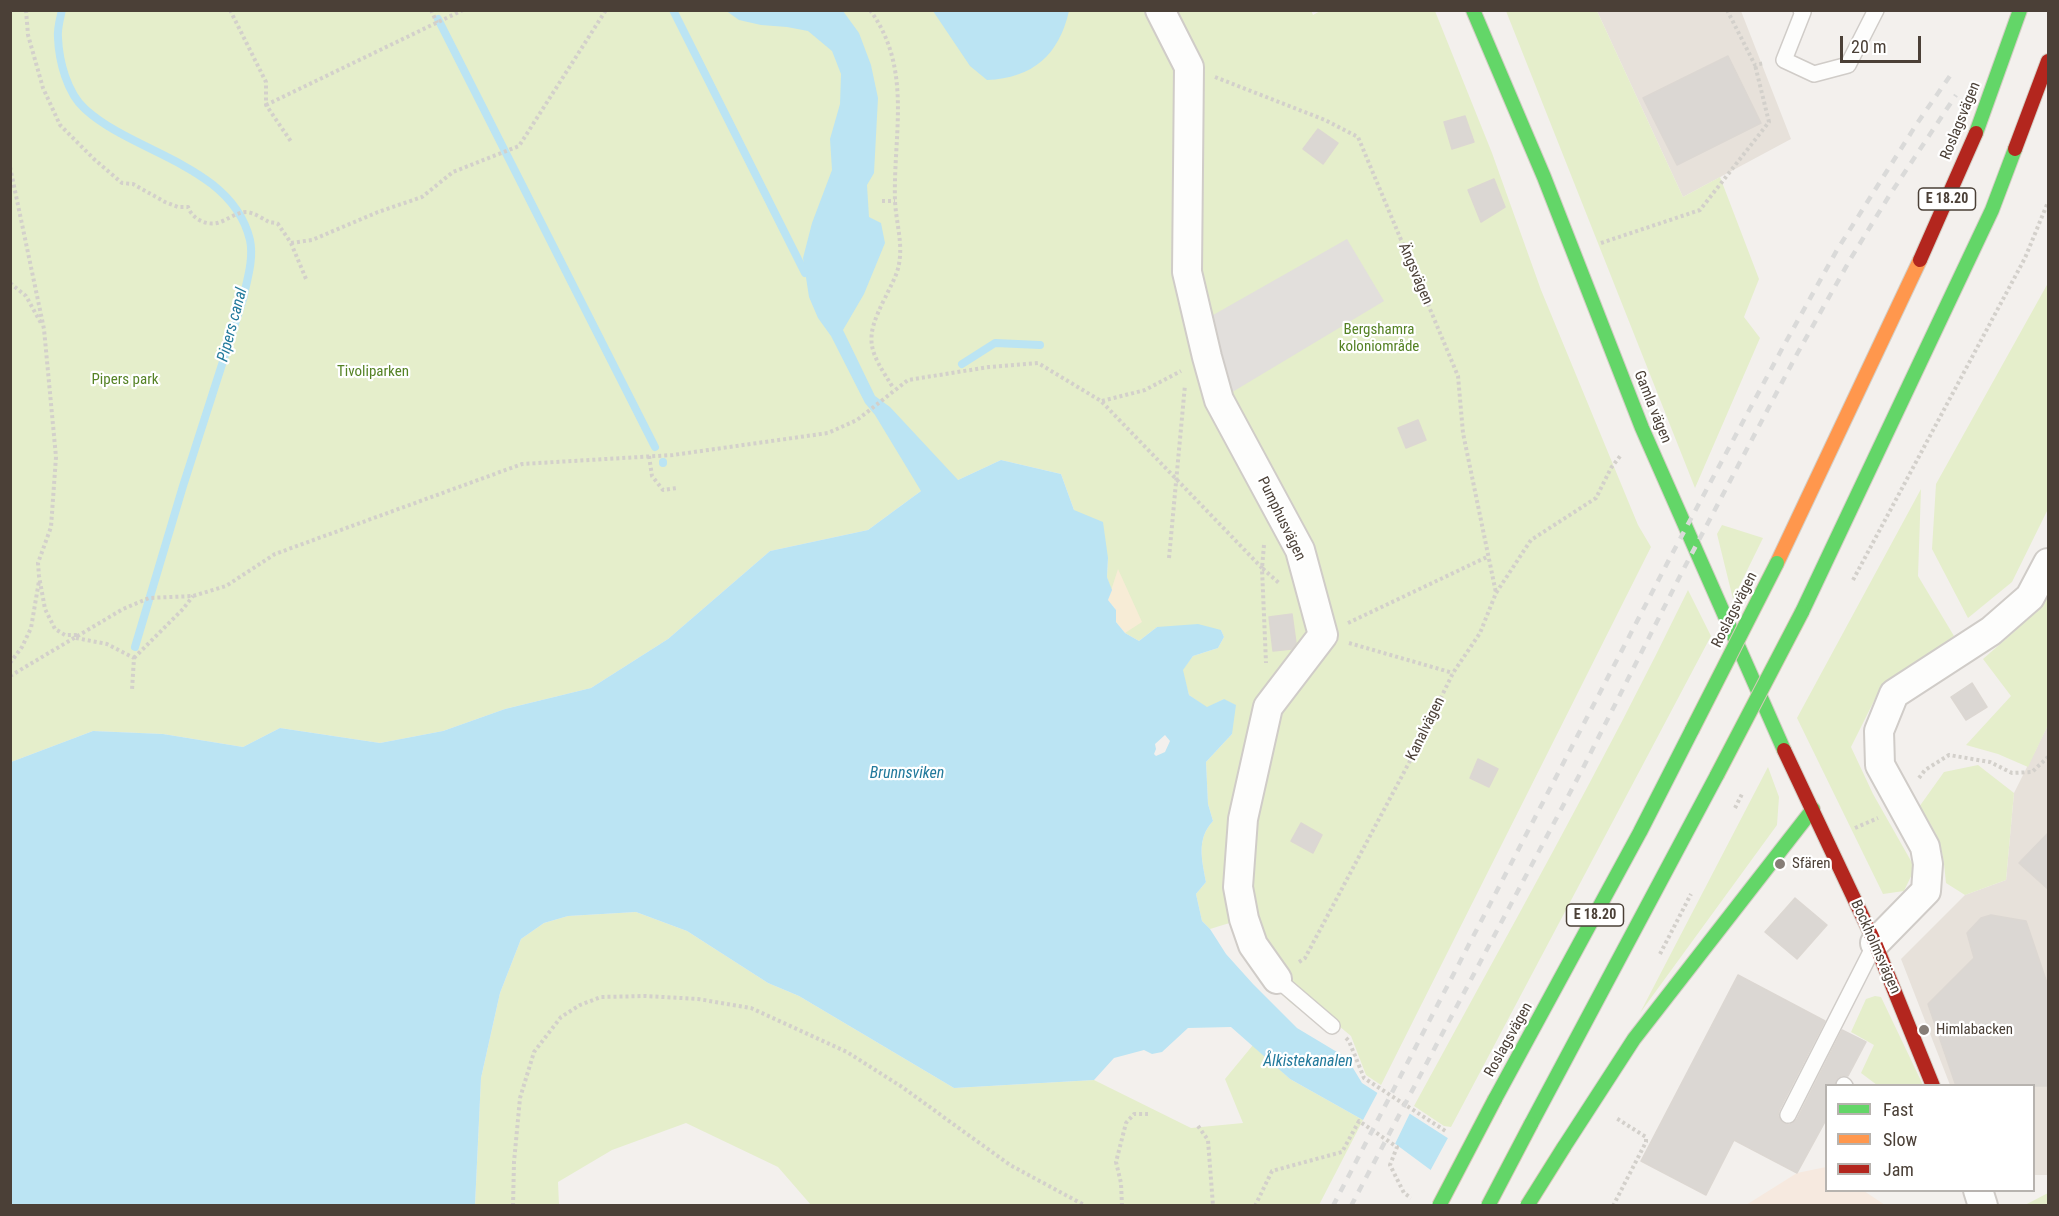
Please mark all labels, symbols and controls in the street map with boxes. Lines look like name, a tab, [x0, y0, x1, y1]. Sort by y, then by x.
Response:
scale bar	[1843, 24, 1924, 62]
text: 20 m	[1851, 36, 1886, 57]
street label: Roslagsvägen	[1937, 79, 1985, 163]
road number: E 18.20	[1918, 188, 1976, 210]
street label: Ängsvägen	[1394, 240, 1436, 308]
water label: Pipers canal	[214, 286, 252, 364]
park label: Bergshamra koloniområde	[1339, 321, 1419, 356]
park label: Tivoliparken	[337, 363, 409, 381]
street label: Gamla vägen	[1629, 368, 1675, 446]
park label: Pipers park	[92, 371, 158, 389]
street label: Pumphusvägen	[1253, 474, 1309, 564]
street label: Roslagsvägen	[1708, 569, 1762, 651]
street label: Kanalvägen	[1403, 694, 1449, 764]
water label: Brunnsviken	[870, 764, 944, 784]
place label: Sfären	[1792, 855, 1830, 873]
marker: Sfären	[1773, 857, 1787, 871]
street label: Bockholmsvägen	[1846, 897, 1904, 997]
road number: E 18.20	[1566, 904, 1624, 926]
street label: Roslagsvägen	[1481, 1000, 1537, 1080]
place label: Himlabacken	[1936, 1021, 2013, 1039]
marker: Himlabacken	[1917, 1023, 1931, 1037]
water label: Ålkistekanalen	[1263, 1052, 1353, 1072]
legend	[1825, 1084, 2035, 1192]
text: Fast	[1883, 1099, 1914, 1120]
text: Slow	[1883, 1129, 1917, 1150]
text: Jam	[1883, 1159, 1914, 1180]

